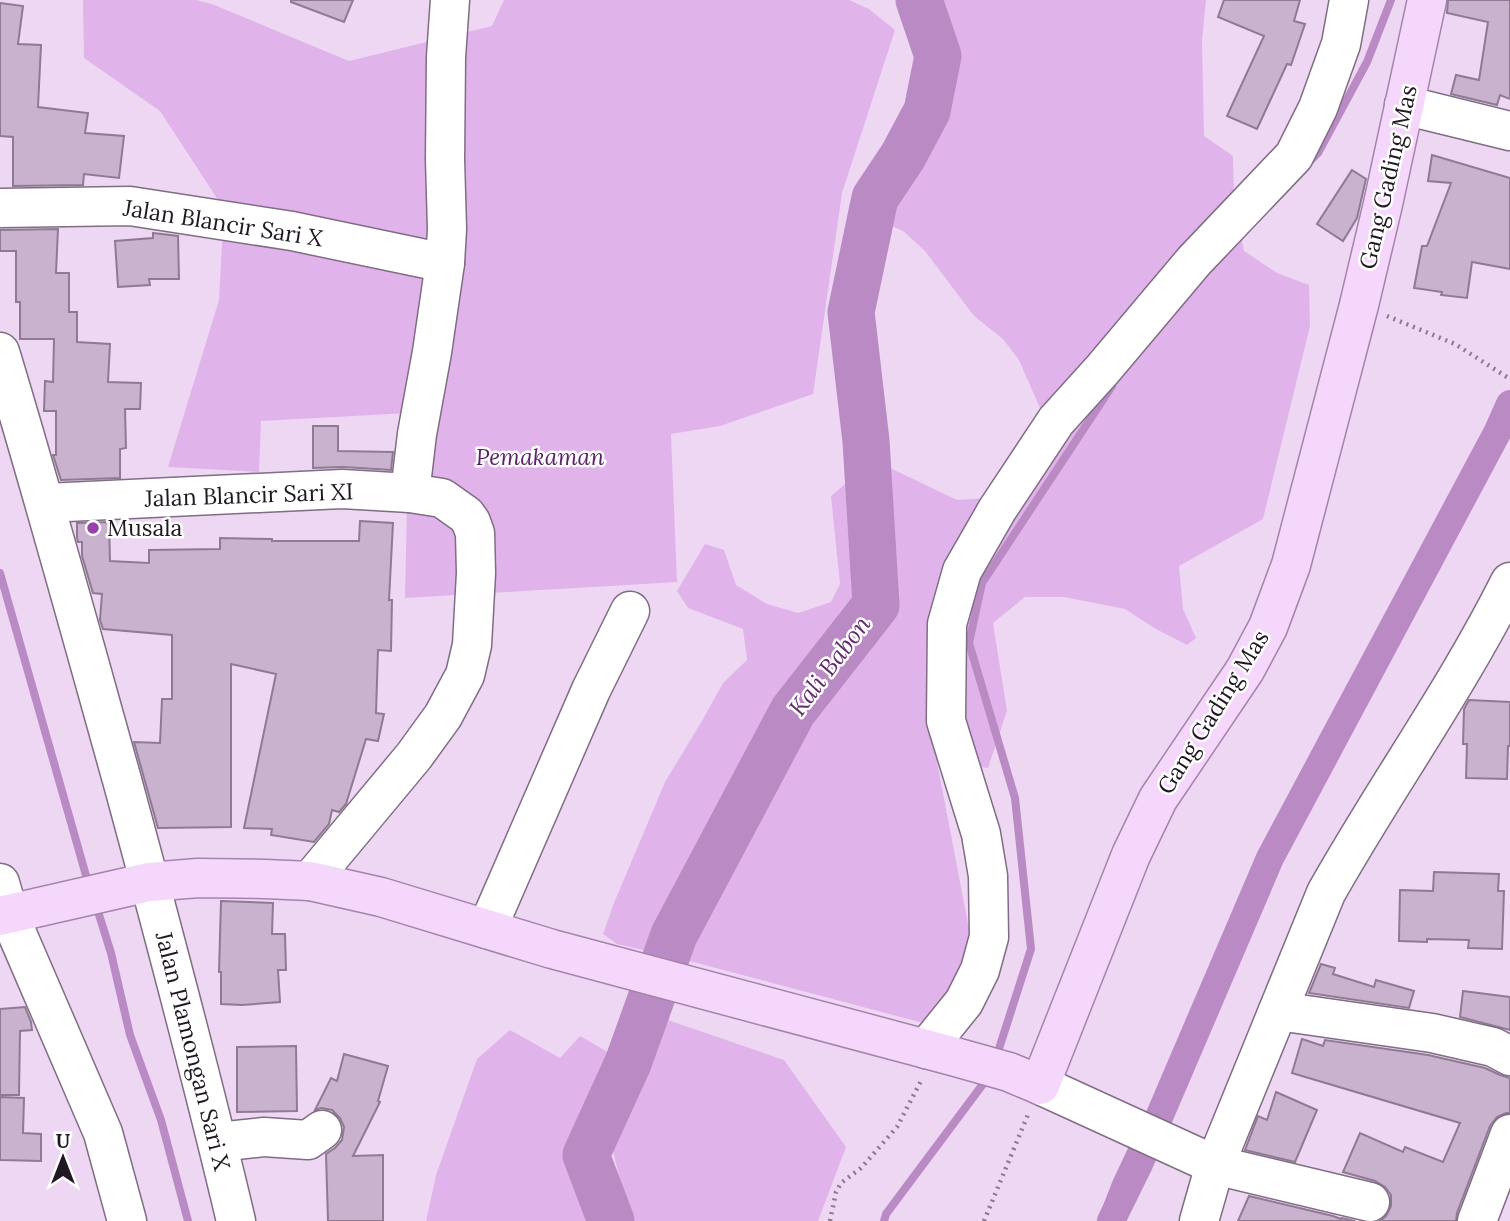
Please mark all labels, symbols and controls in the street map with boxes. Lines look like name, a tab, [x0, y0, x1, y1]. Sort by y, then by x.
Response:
street label: Gang Gading Mas	[1352, 82, 1423, 272]
street label: Jalan Blancir Sari X	[120, 192, 326, 253]
park label: Pemakaman	[476, 442, 604, 471]
street label: Jalan Blancir Sari XI	[143, 476, 354, 513]
place label: Musala	[107, 513, 183, 542]
marker: Musala	[85, 520, 101, 536]
water label: Kali Babon	[782, 609, 877, 722]
street label: Gang Gading Mas	[1150, 624, 1275, 799]
street label: Jalan Plamongan Sari X	[150, 928, 237, 1174]
north arrow	[28, 1123, 98, 1193]
text: U	[56, 1129, 70, 1153]

